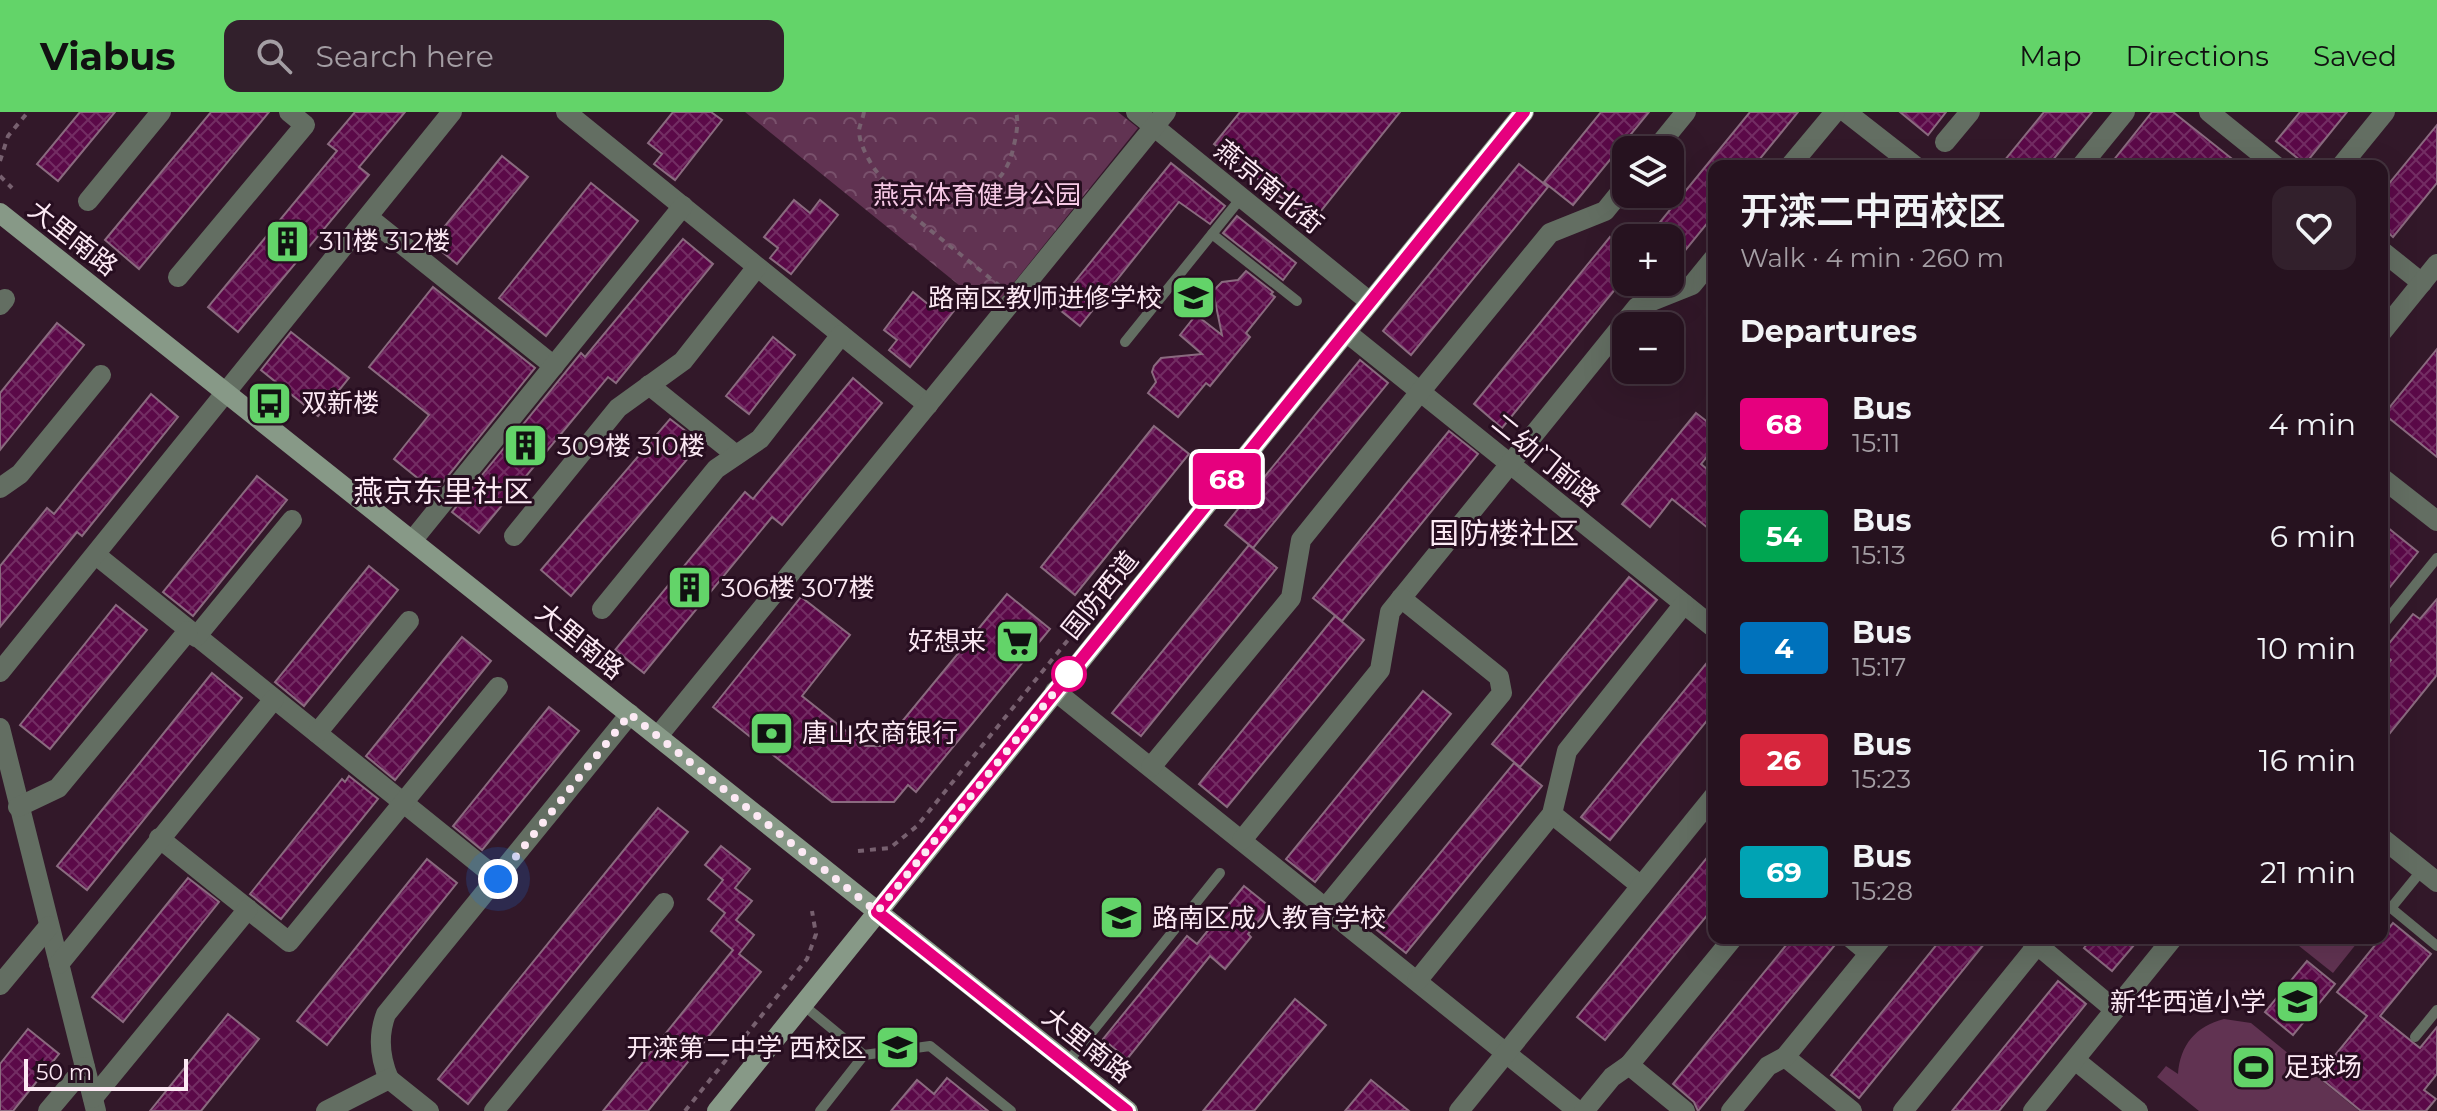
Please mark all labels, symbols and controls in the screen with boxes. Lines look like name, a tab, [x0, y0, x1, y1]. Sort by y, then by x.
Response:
search box	[224, 20, 784, 92]
text: Viabus	[40, 33, 176, 80]
icon: search	[252, 34, 296, 78]
text: Search here	[316, 38, 494, 75]
text: Map	[2019, 39, 2081, 73]
text: Directions	[2125, 39, 2269, 73]
text: Saved	[2313, 39, 2397, 73]
street label: 燕京南北街	[1208, 134, 1330, 240]
map controls	[1612, 136, 1684, 384]
button: layers	[1612, 136, 1684, 208]
park label: 燕京体育健身公园	[873, 179, 1081, 211]
button: heart	[2272, 186, 2356, 270]
text: 开滦二中西校区	[1740, 188, 2006, 235]
street label: 大里南路	[22, 193, 124, 283]
building icon: 311楼 312楼	[264, 217, 312, 265]
button: +	[1612, 224, 1684, 296]
place label: 311楼 312楼	[319, 225, 450, 257]
text: Walk · 4 min · 260 m	[1740, 242, 2004, 274]
school or university icon: 路南区教师进修学校	[1169, 274, 1217, 322]
place label: 路南区教师进修学校	[928, 282, 1162, 314]
button: −	[1612, 312, 1684, 384]
text: Departures	[1740, 313, 1917, 350]
bus stop icon: 双新楼	[246, 379, 294, 427]
place label: 双新楼	[301, 387, 379, 419]
text: Bus	[1852, 390, 1912, 427]
text: 4 min	[2268, 406, 2356, 443]
street label: 二幼门前路	[1485, 407, 1607, 513]
text: 68	[1766, 407, 1802, 441]
building icon: 309楼 310楼	[502, 422, 550, 470]
text: 15:11	[1852, 427, 1900, 459]
place label: 309楼 310楼	[557, 430, 705, 462]
line badge: 68	[1191, 453, 1263, 505]
text: 68	[1209, 462, 1245, 496]
district label: 燕京东里社区	[353, 473, 533, 510]
text: Bus	[1852, 502, 1912, 539]
district label: 国防楼社区	[1429, 515, 1579, 552]
text: 6 min	[2270, 518, 2356, 555]
text: 54	[1766, 519, 1802, 553]
text: 15:13	[1852, 539, 1906, 571]
street label: 国防西道	[1055, 545, 1145, 645]
building icon: 306楼 307楼	[666, 564, 714, 612]
place label: 306楼 307楼	[721, 572, 875, 604]
street label: 大里南路	[530, 596, 630, 686]
text: Bus	[1852, 614, 1912, 651]
supermarket icon: 好想来	[993, 617, 1041, 665]
place label: 好想来	[908, 625, 986, 657]
text: 10 min	[2257, 630, 2356, 667]
text: 4	[1774, 631, 1794, 665]
text: 15:17	[1852, 651, 1906, 683]
unlabelled marker	[1052, 657, 1086, 691]
bank icon: 唐山农商银行	[747, 709, 795, 757]
place label: 唐山农商银行	[802, 717, 958, 749]
text: Bus	[1852, 726, 1912, 763]
text: 16 min	[2259, 742, 2356, 779]
text: 26	[1767, 743, 1801, 777]
text: 15:23	[1852, 763, 1911, 795]
text: Bus	[1852, 838, 1912, 875]
text: 21 min	[2260, 854, 2356, 891]
text: 69	[1766, 855, 1802, 889]
your location	[478, 859, 518, 899]
text: 15:28	[1852, 875, 1913, 907]
school or university icon: 路南区成人教育学校	[1097, 894, 1145, 942]
place label: 路南区成人教育学校	[1152, 902, 1386, 934]
school or university icon: 新华西道小学	[2273, 978, 2321, 1026]
place label: 新华西道小学	[2110, 986, 2266, 1018]
street label: 大里南路	[1036, 1000, 1138, 1090]
school or university icon: 开滦第二中学 西校区	[874, 1024, 922, 1072]
place label: 开滦第二中学 西校区	[626, 1032, 867, 1064]
sports icon: 足球场	[2229, 1043, 2277, 1091]
place label: 足球场	[2284, 1051, 2362, 1083]
scale bar	[24, 1055, 188, 1091]
text: 50 m	[36, 1059, 92, 1086]

